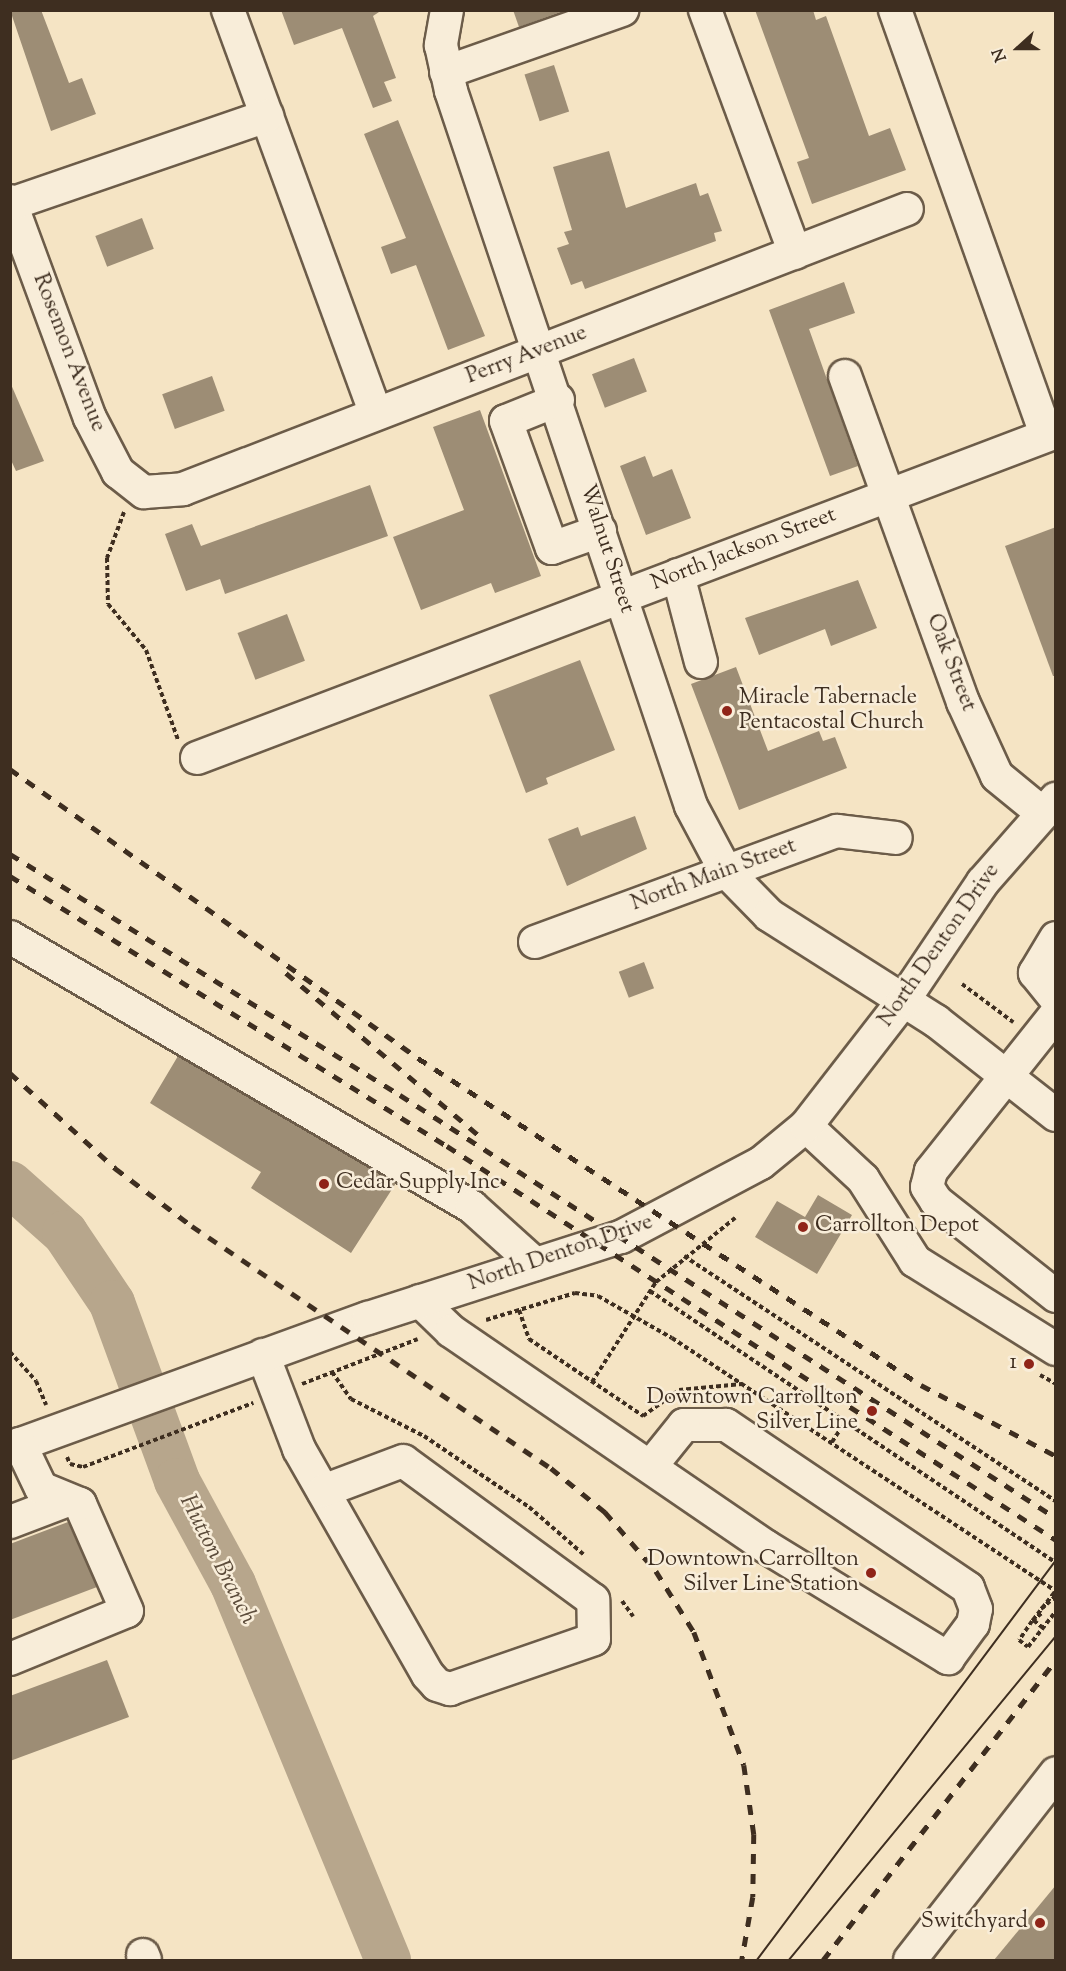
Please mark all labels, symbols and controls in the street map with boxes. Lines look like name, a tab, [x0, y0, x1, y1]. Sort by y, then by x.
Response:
north arrow	[988, 18, 1048, 78]
text: N	[988, 45, 1014, 65]
street label: Rosemon Avenue	[26, 270, 110, 436]
street label: Perry Avenue	[463, 321, 591, 391]
street label: Walnut Street	[573, 481, 639, 617]
street label: North Jackson Street	[648, 503, 840, 597]
street label: Oak Street	[919, 610, 981, 716]
place label: Miracle Tabernacle Pentacostal Church	[739, 685, 924, 736]
marker: Miracle Tabernacle Pentacostal Church	[720, 704, 734, 718]
street label: North Main Street	[628, 834, 800, 918]
street label: North Denton Drive	[874, 859, 1006, 1033]
place label: Cedar Supply Inc	[336, 1171, 500, 1197]
marker: Cedar Supply Inc	[317, 1177, 331, 1191]
street label: North Denton Drive	[465, 1210, 657, 1298]
place label: Carrollton Depot	[815, 1214, 979, 1240]
marker: Carrollton Depot	[796, 1220, 810, 1234]
place label: 1	[1010, 1351, 1017, 1377]
marker: 1	[1022, 1357, 1036, 1371]
place label: Downtown Carrollton Silver Line	[647, 1385, 858, 1436]
marker: Downtown Carrollton Silver Line	[863, 1402, 881, 1420]
water label: Hutton Branch	[172, 1490, 262, 1630]
place label: Downtown Carrollton Silver Line Station	[648, 1547, 859, 1598]
marker: Downtown Carrollton Silver Line Station	[864, 1566, 878, 1580]
place label: Switchyard	[921, 1910, 1028, 1936]
marker: Switchyard	[1033, 1916, 1047, 1930]

